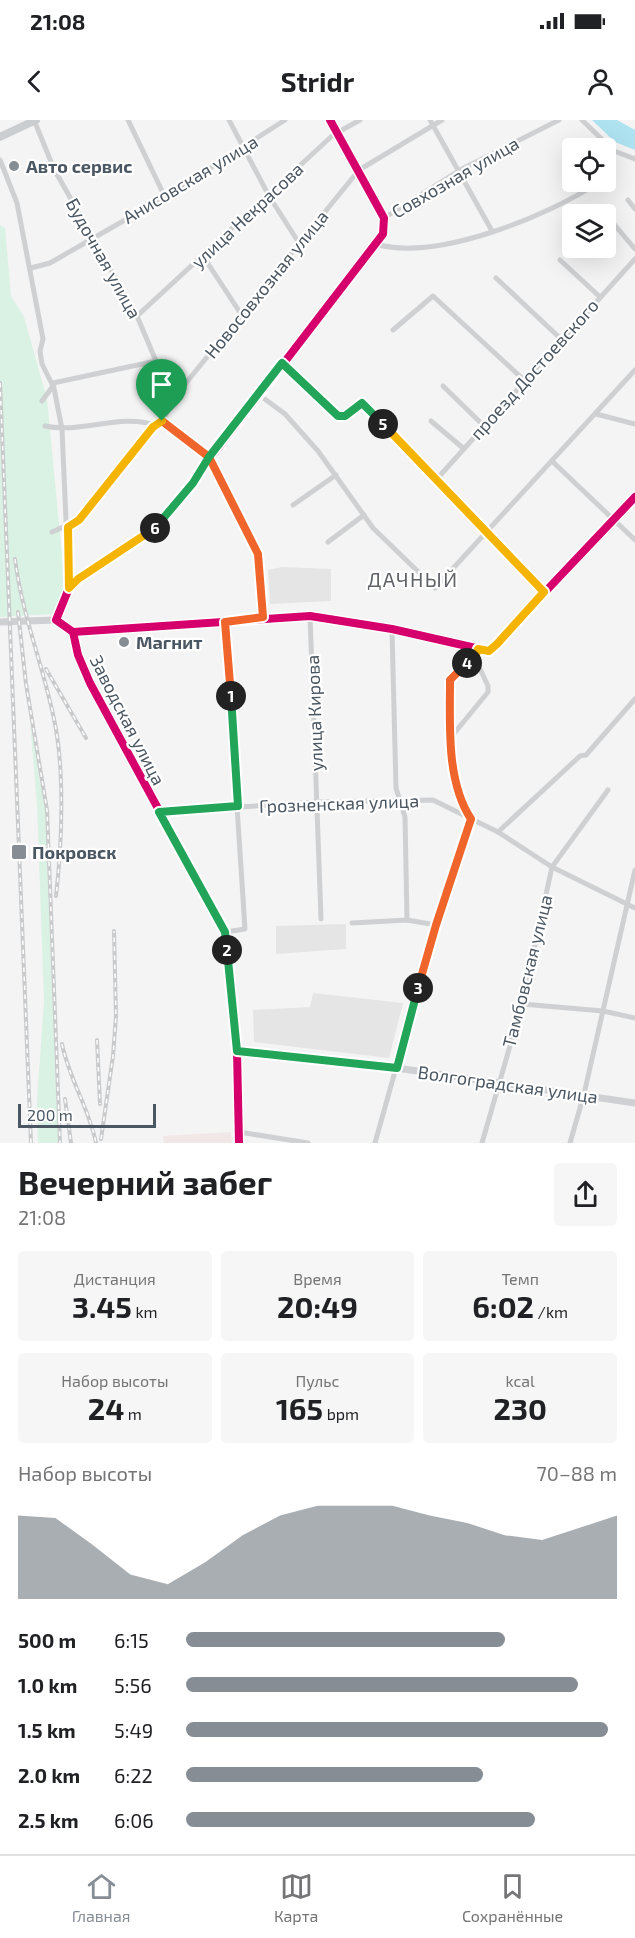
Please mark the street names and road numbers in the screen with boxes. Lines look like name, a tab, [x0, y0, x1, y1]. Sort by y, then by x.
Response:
street label: Анисовская улица	[118, 130, 262, 228]
street label: Совхозная улица	[387, 132, 523, 222]
street label: улица Некрасова	[186, 158, 308, 272]
street label: Будочная улица	[62, 194, 146, 322]
street label: Новосовхозная улица	[199, 205, 333, 363]
street label: проезд Достоевского	[465, 294, 603, 444]
street label: Заводская улица	[86, 651, 170, 789]
street label: улица Кирова	[301, 654, 327, 772]
street label: Грозненская улица	[259, 789, 419, 817]
street label: Тамбовская улица	[497, 892, 557, 1050]
street label: Волгоградская улица	[417, 1060, 599, 1108]

